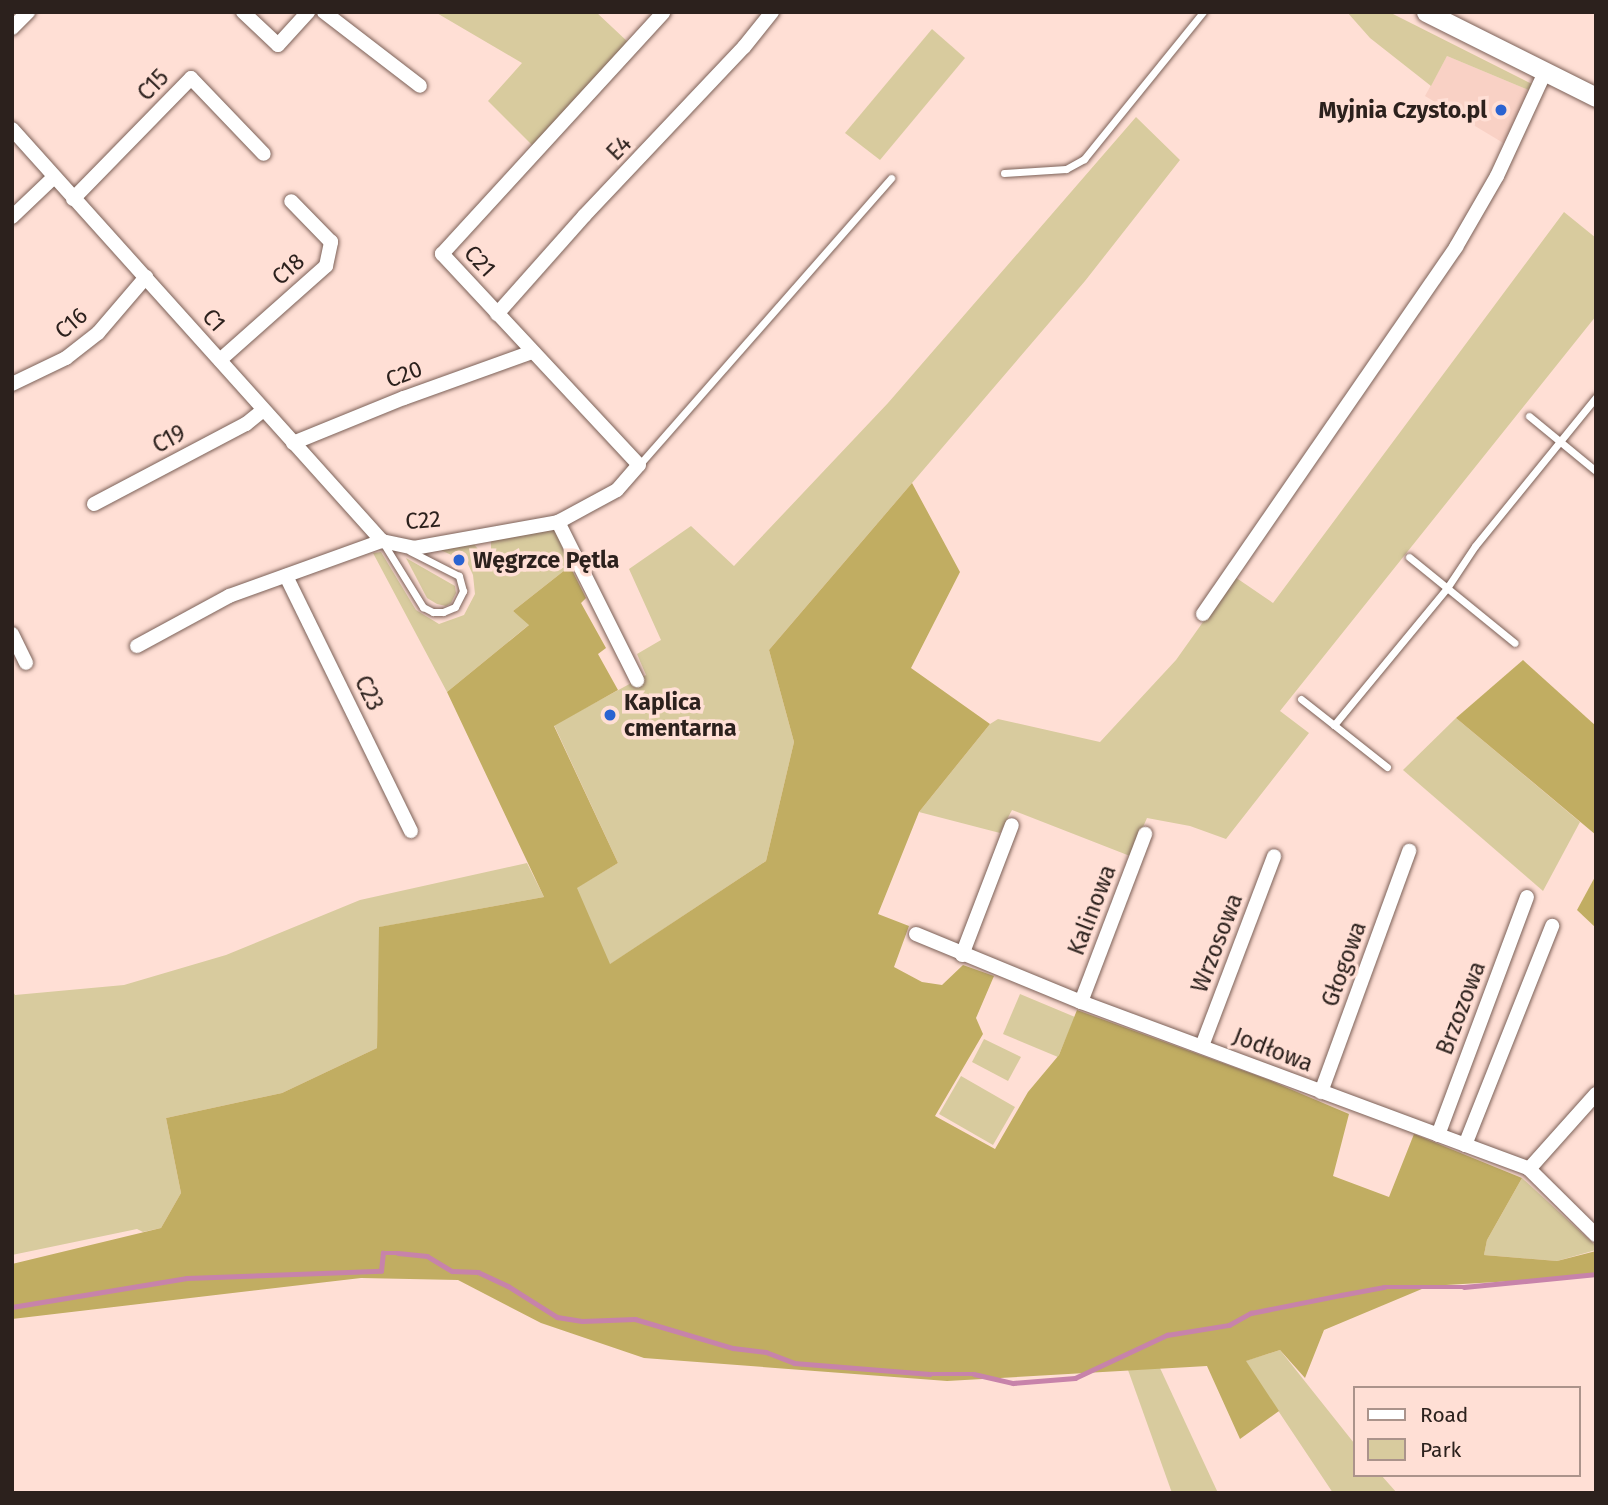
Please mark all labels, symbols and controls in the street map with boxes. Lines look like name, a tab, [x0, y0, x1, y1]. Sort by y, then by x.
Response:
street label: C15	[132, 64, 174, 106]
place label: Myjnia Czysto.pl	[1319, 96, 1487, 124]
marker: Myjnia Czysto.pl	[1493, 102, 1509, 118]
street label: E4	[601, 130, 637, 166]
street label: C21	[458, 239, 502, 283]
street label: C18	[266, 247, 310, 291]
street label: C16	[49, 301, 93, 345]
street label: C1	[197, 303, 231, 337]
street label: C20	[382, 354, 426, 394]
street label: C19	[148, 419, 190, 459]
street label: C22	[404, 505, 442, 535]
place label: Węgrzce Pętla	[473, 546, 619, 574]
marker: Węgrzce Pętla	[451, 552, 467, 568]
street label: C23	[349, 671, 389, 715]
place label: Kaplica cmentarna	[624, 688, 737, 742]
marker: Kaplica cmentarna	[602, 707, 618, 723]
street label: Kalinowa	[1062, 861, 1122, 959]
street label: Wrzosowa	[1186, 890, 1248, 996]
street label: Głogowa	[1316, 918, 1372, 1010]
street label: Brzozowa	[1431, 957, 1491, 1059]
street label: Jodłowa	[1229, 1022, 1317, 1078]
legend	[1352, 1386, 1580, 1477]
text: Road	[1420, 1402, 1468, 1428]
text: Park	[1420, 1437, 1461, 1463]

